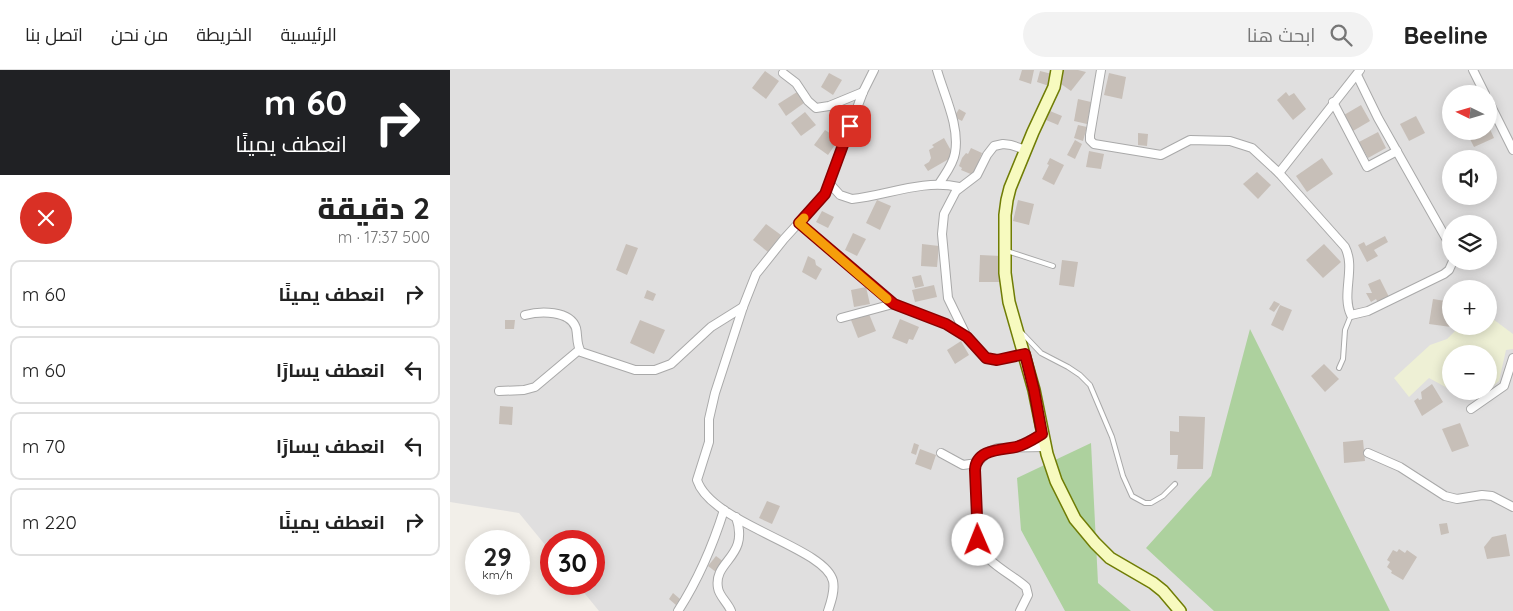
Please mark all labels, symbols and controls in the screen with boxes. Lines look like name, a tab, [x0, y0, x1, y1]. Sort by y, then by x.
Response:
search box	[1023, 12, 1373, 57]
text: Beeline	[1403, 20, 1488, 50]
icon: search	[1327, 21, 1355, 49]
text: اتصل بنا	[25, 23, 83, 46]
text: من نحن	[111, 23, 168, 46]
text: الخريطة	[196, 23, 252, 46]
text: الرئيسية	[280, 23, 337, 46]
text: ابحث هنا	[1247, 23, 1315, 47]
text: 60 m	[264, 80, 347, 124]
north arrow	[1442, 85, 1498, 140]
map controls	[1442, 85, 1497, 400]
icon: right	[365, 90, 430, 155]
pin	[829, 105, 871, 147]
icon: arrive	[836, 112, 864, 140]
text: انعطف يمينًا	[235, 130, 347, 158]
button: sound	[1442, 150, 1497, 205]
text: 2 دقيقة	[317, 189, 430, 227]
button: close	[20, 192, 72, 244]
button: layers	[1442, 215, 1497, 270]
text: 500 m · 17:37	[338, 227, 430, 247]
icon: right	[400, 280, 428, 308]
button: +	[1442, 280, 1497, 335]
text: 60 m	[22, 282, 66, 306]
text: انعطف يمينًا	[278, 282, 385, 306]
button: −	[1442, 345, 1497, 400]
icon: left	[400, 356, 428, 384]
text: 60 m	[22, 358, 66, 382]
text: انعطف يسارًا	[276, 358, 385, 382]
icon: left	[400, 432, 428, 460]
text: 70 m	[22, 434, 66, 458]
text: انعطف يسارًا	[276, 434, 385, 458]
icon: right	[400, 508, 428, 536]
text: 220 m	[22, 510, 77, 534]
text: انعطف يمينًا	[278, 510, 385, 534]
position arrow	[951, 513, 1003, 565]
speed limit sign: 30	[540, 530, 605, 595]
text: 29	[483, 541, 512, 572]
text: km/h	[482, 567, 513, 582]

